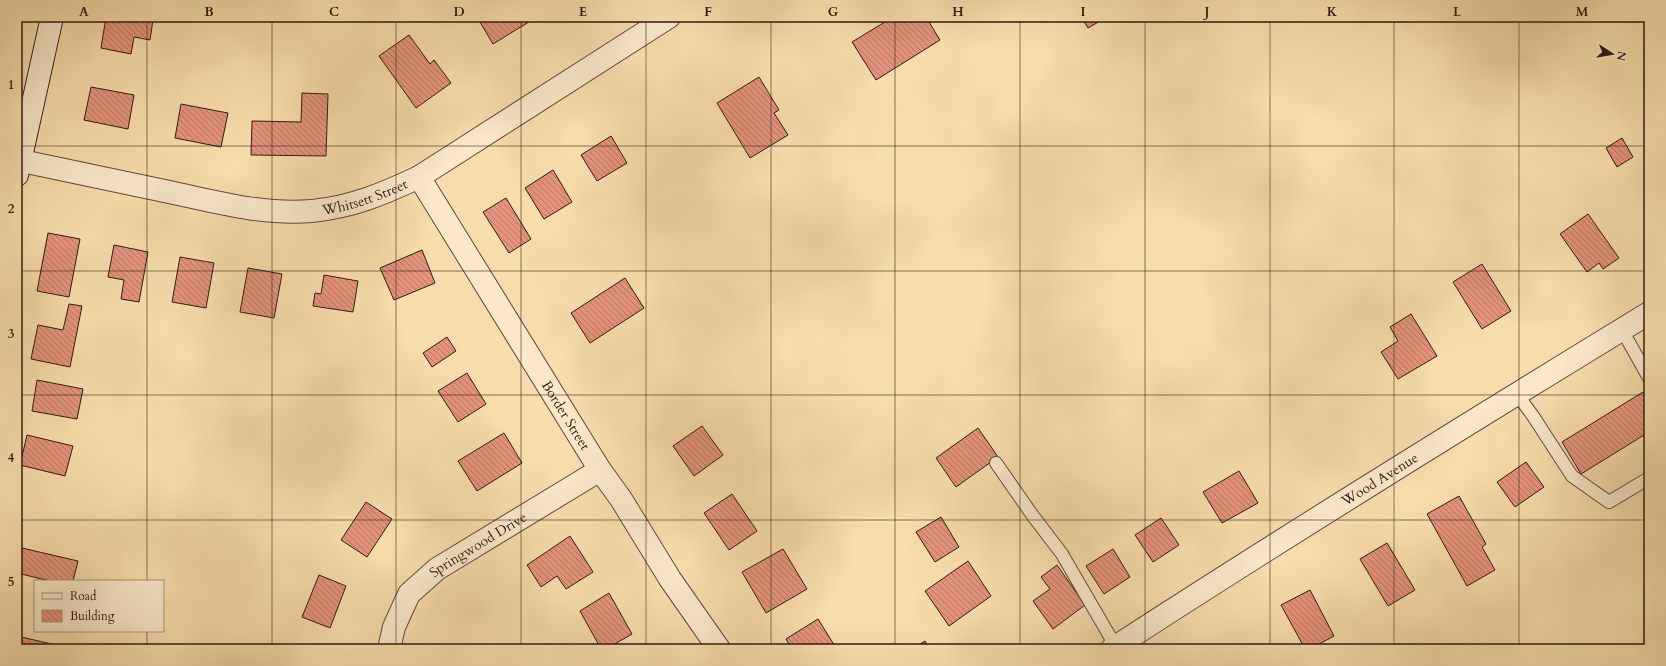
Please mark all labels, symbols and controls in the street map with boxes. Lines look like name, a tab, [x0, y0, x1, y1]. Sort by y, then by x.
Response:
text: A	[79, 3, 89, 21]
text: B	[204, 3, 214, 21]
text: C	[329, 3, 339, 21]
text: D	[453, 3, 465, 21]
text: E	[579, 3, 587, 21]
text: F	[704, 3, 712, 21]
text: G	[828, 3, 839, 21]
text: H	[952, 3, 964, 21]
text: I	[1080, 3, 1086, 21]
text: J	[1203, 3, 1210, 21]
text: K	[1327, 3, 1338, 21]
text: L	[1453, 3, 1462, 21]
text: M	[1576, 3, 1589, 21]
north arrow	[1592, 34, 1632, 74]
text: N	[1613, 50, 1630, 63]
text: 1	[8, 76, 14, 94]
street label: Whitsett Street	[320, 174, 411, 220]
text: 2	[8, 200, 15, 218]
text: 3	[8, 325, 15, 343]
street label: Border Street	[537, 377, 595, 454]
street label: Wood Avenue	[1337, 448, 1422, 511]
text: 4	[8, 449, 15, 467]
street label: Springwood Drive	[425, 508, 530, 582]
text: 5	[8, 573, 14, 591]
legend	[34, 580, 164, 632]
text: Road	[70, 588, 97, 604]
text: Building	[70, 608, 115, 624]

